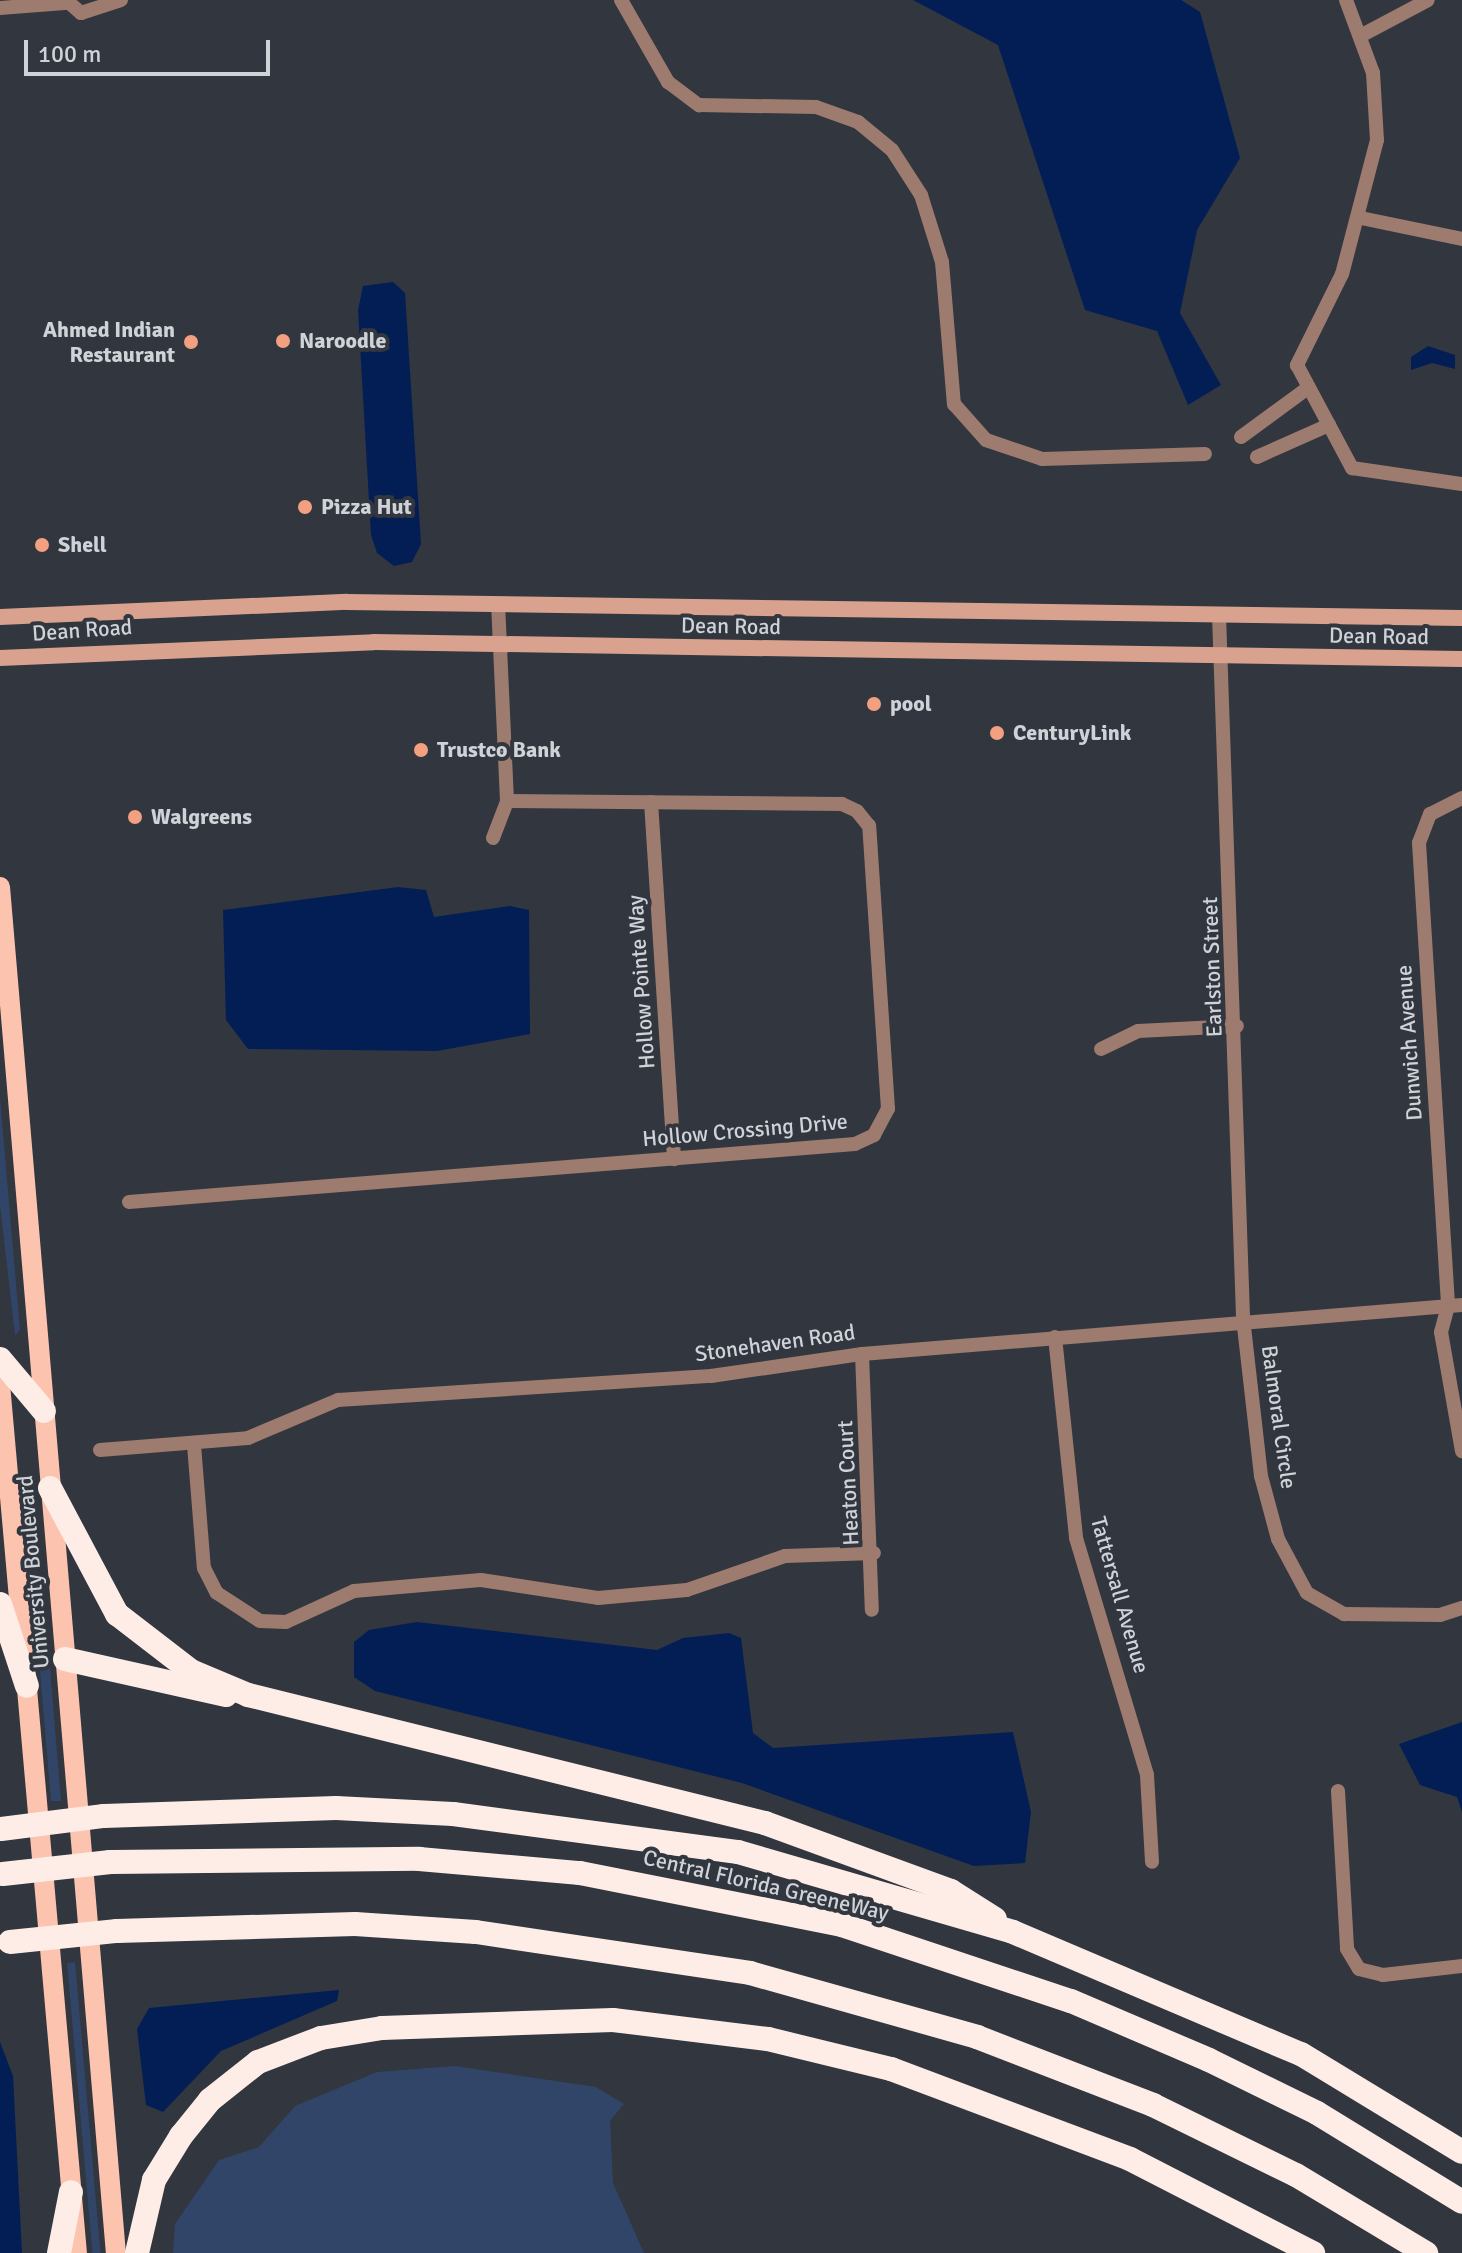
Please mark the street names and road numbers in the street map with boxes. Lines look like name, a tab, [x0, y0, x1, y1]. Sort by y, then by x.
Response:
street label: Dean Road	[681, 612, 781, 640]
street label: Dean Road	[31, 613, 133, 647]
street label: Dean Road	[1329, 622, 1429, 650]
street label: Hollow Pointe Way	[622, 894, 660, 1070]
street label: Earlston Street	[1196, 896, 1228, 1038]
street label: Dunwich Avenue	[1390, 964, 1428, 1122]
street label: Hollow Crossing Drive	[641, 1108, 849, 1152]
street label: Stonehaven Road	[693, 1319, 857, 1367]
street label: Balmoral Circle	[1256, 1343, 1302, 1491]
street label: Heaton Court	[832, 1420, 864, 1546]
street label: University Boulevard	[11, 1474, 55, 1670]
street label: Tattersall Avenue	[1085, 1514, 1155, 1676]
street label: Central Florida GreeneWay	[641, 1844, 891, 1926]

